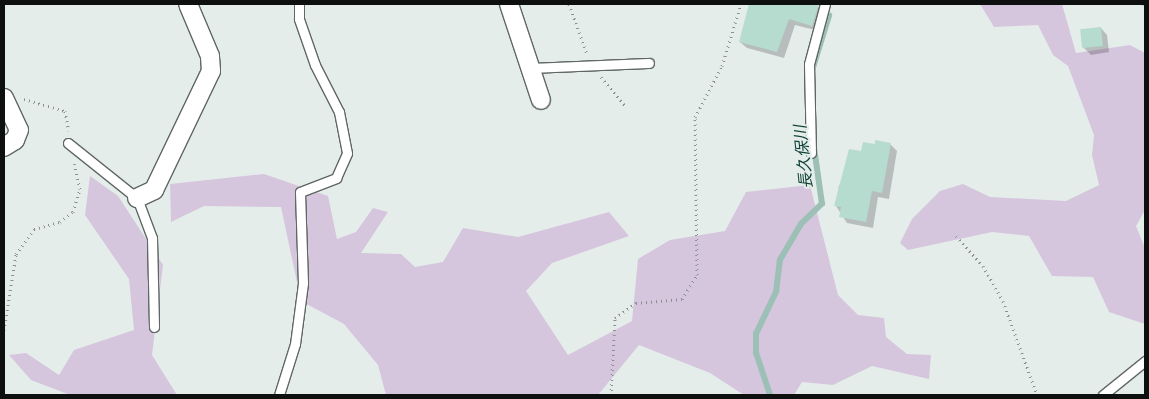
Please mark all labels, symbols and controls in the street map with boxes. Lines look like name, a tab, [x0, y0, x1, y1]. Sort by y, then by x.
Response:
water label: 長久保川	[790, 124, 816, 190]

